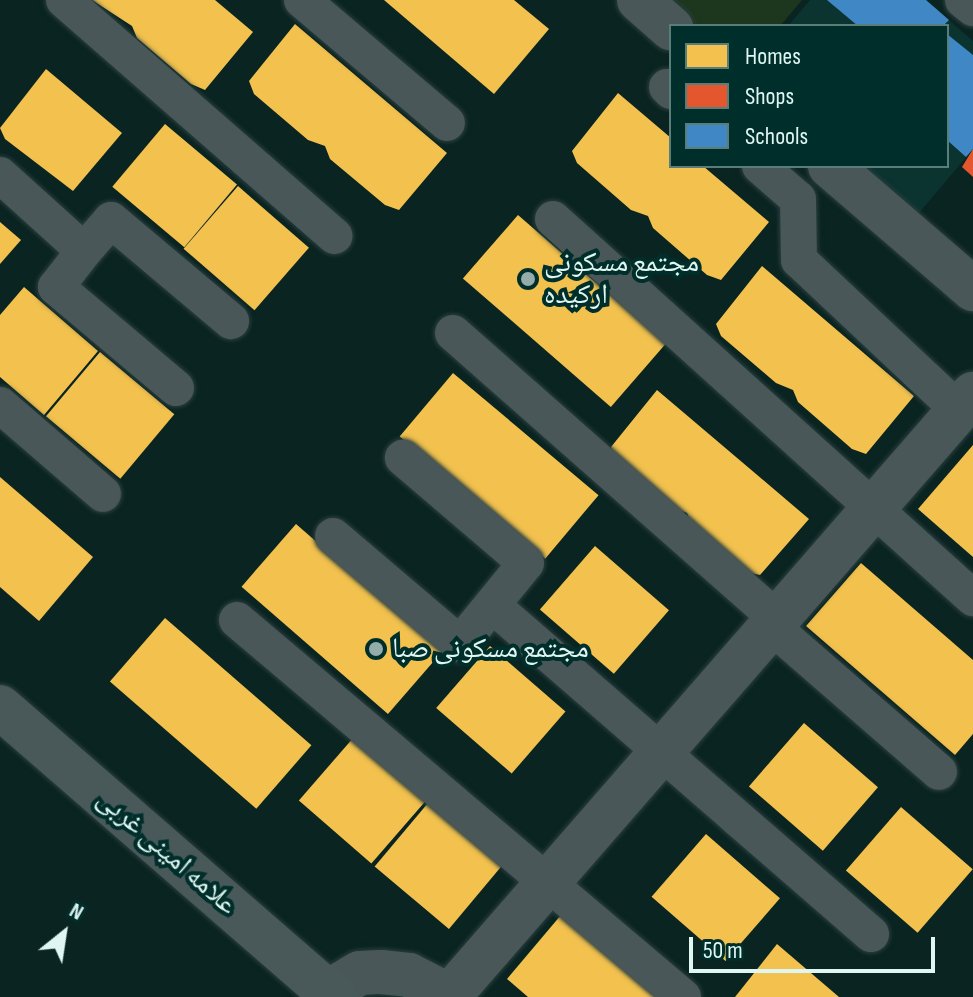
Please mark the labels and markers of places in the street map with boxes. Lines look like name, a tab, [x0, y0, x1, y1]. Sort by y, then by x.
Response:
place label: مجتمع مسکونی ارکیده	[544, 246, 699, 312]
marker: مجتمع مسکونی ارکیده	[519, 270, 537, 288]
place label: مجتمع مسکونی صبا	[392, 632, 589, 666]
marker: مجتمع مسکونی صبا	[367, 640, 385, 658]

